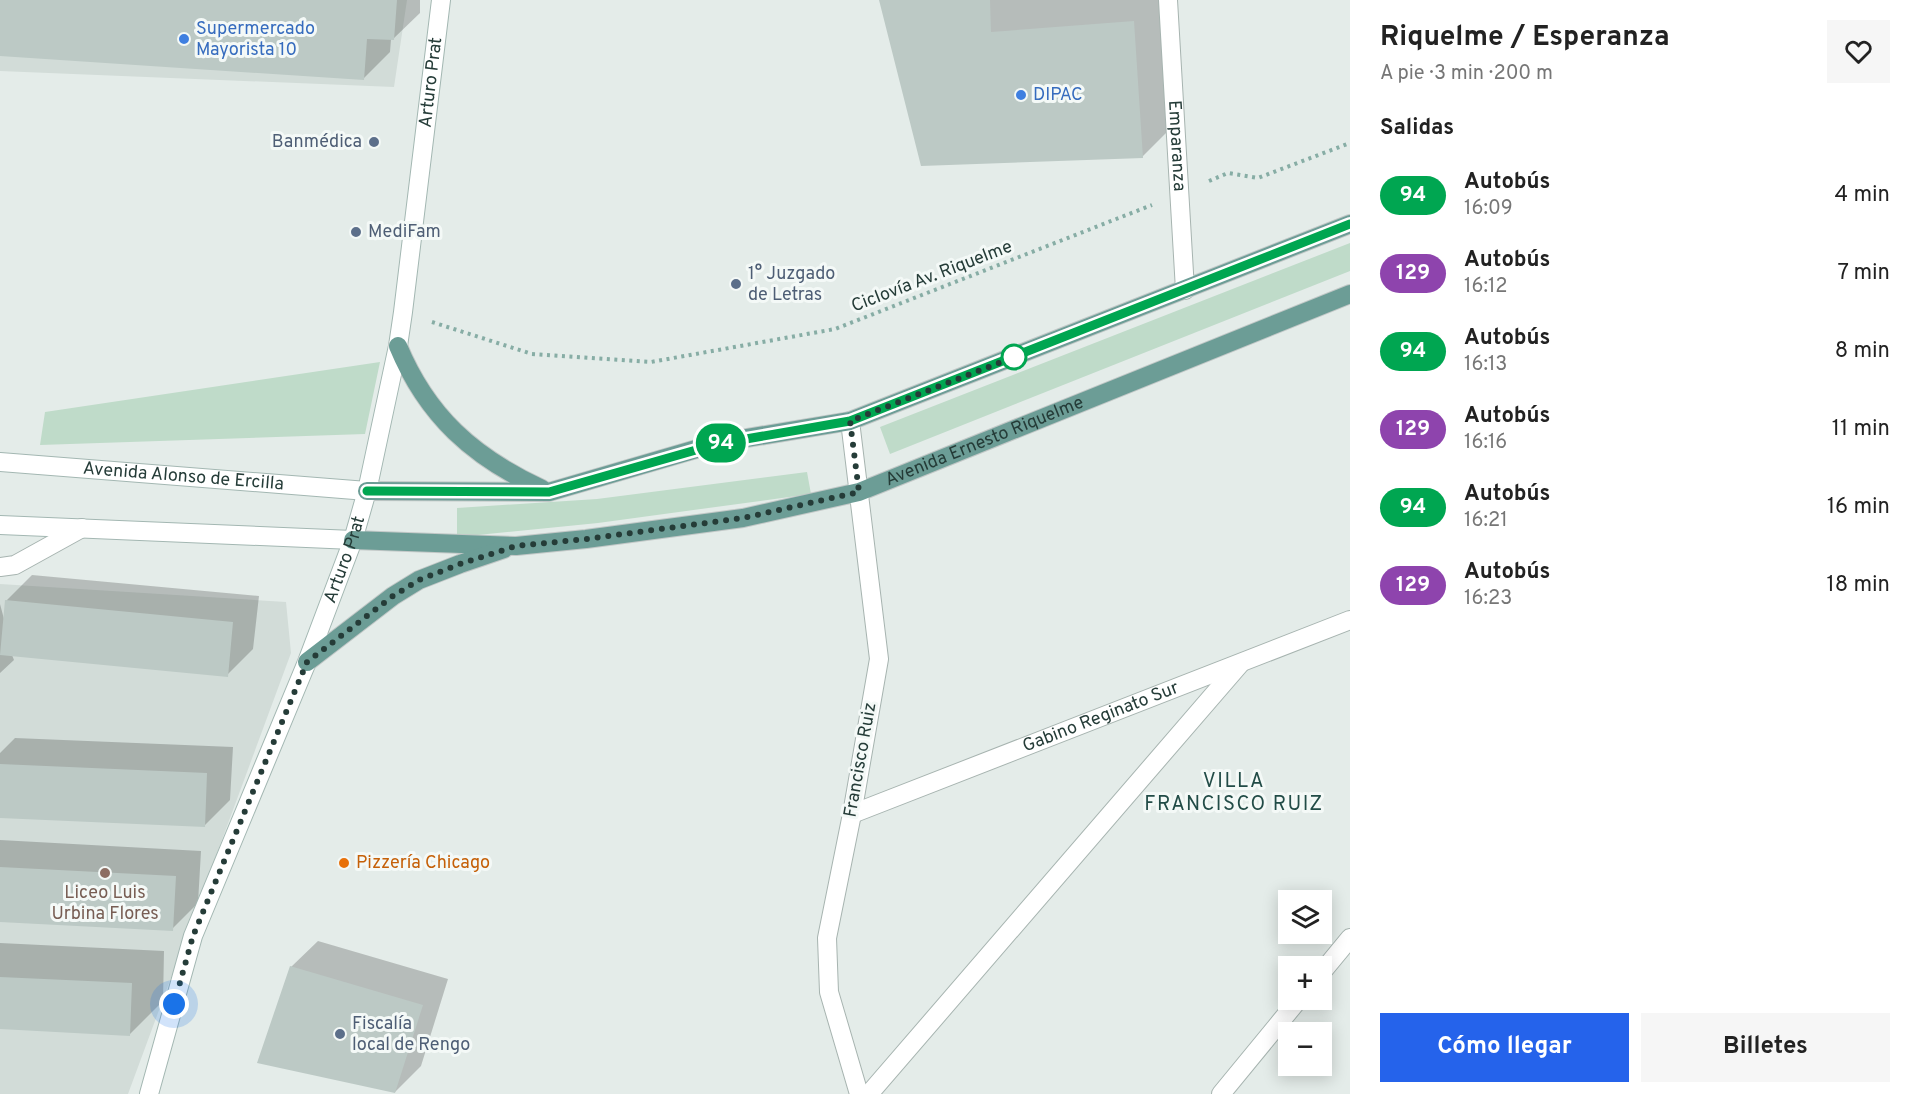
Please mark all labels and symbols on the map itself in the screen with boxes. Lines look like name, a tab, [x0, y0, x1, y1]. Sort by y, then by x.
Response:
place label: Supermercado Mayorista 10	[196, 18, 315, 62]
marker: Supermercado Mayorista 10	[177, 32, 191, 46]
street label: Arturo Prat	[414, 36, 448, 129]
place label: DIPAC	[1033, 84, 1083, 107]
marker: DIPAC	[1014, 88, 1028, 102]
street label: Emparanza	[1162, 99, 1191, 192]
place label: Banmédica	[272, 131, 362, 154]
marker: Banmédica	[367, 135, 381, 149]
place label: MediFam	[368, 221, 441, 244]
marker: MediFam	[349, 225, 363, 239]
street label: Ciclovía Av. Riquelme	[848, 236, 1016, 318]
place label: 1° Juzgado de Letras	[748, 263, 835, 307]
marker: 1° Juzgado de Letras	[729, 277, 743, 291]
unlabelled marker	[1001, 344, 1027, 370]
street label: Avenida Ernesto Riquelme	[882, 391, 1087, 492]
line badge: 94	[694, 424, 748, 462]
street label: Avenida Alonso de Ercilla	[82, 457, 285, 496]
street label: Arturo Prat	[319, 513, 371, 606]
street label: Gabino Reginato Sur	[1019, 676, 1182, 758]
street label: Francisco Ruiz	[840, 701, 882, 819]
district label: VILLA FRANCISCO RUIZ	[1144, 769, 1324, 818]
place label: Pizzería Chicago	[356, 852, 490, 875]
marker: Pizzería Chicago	[337, 856, 351, 870]
marker: Liceo Luis Urbina Flores	[98, 866, 112, 880]
place label: Liceo Luis Urbina Flores	[51, 882, 159, 926]
your location	[159, 989, 189, 1019]
place label: Fiscalía local de Rengo	[352, 1013, 470, 1057]
marker: Fiscalía local de Rengo	[333, 1027, 347, 1041]

